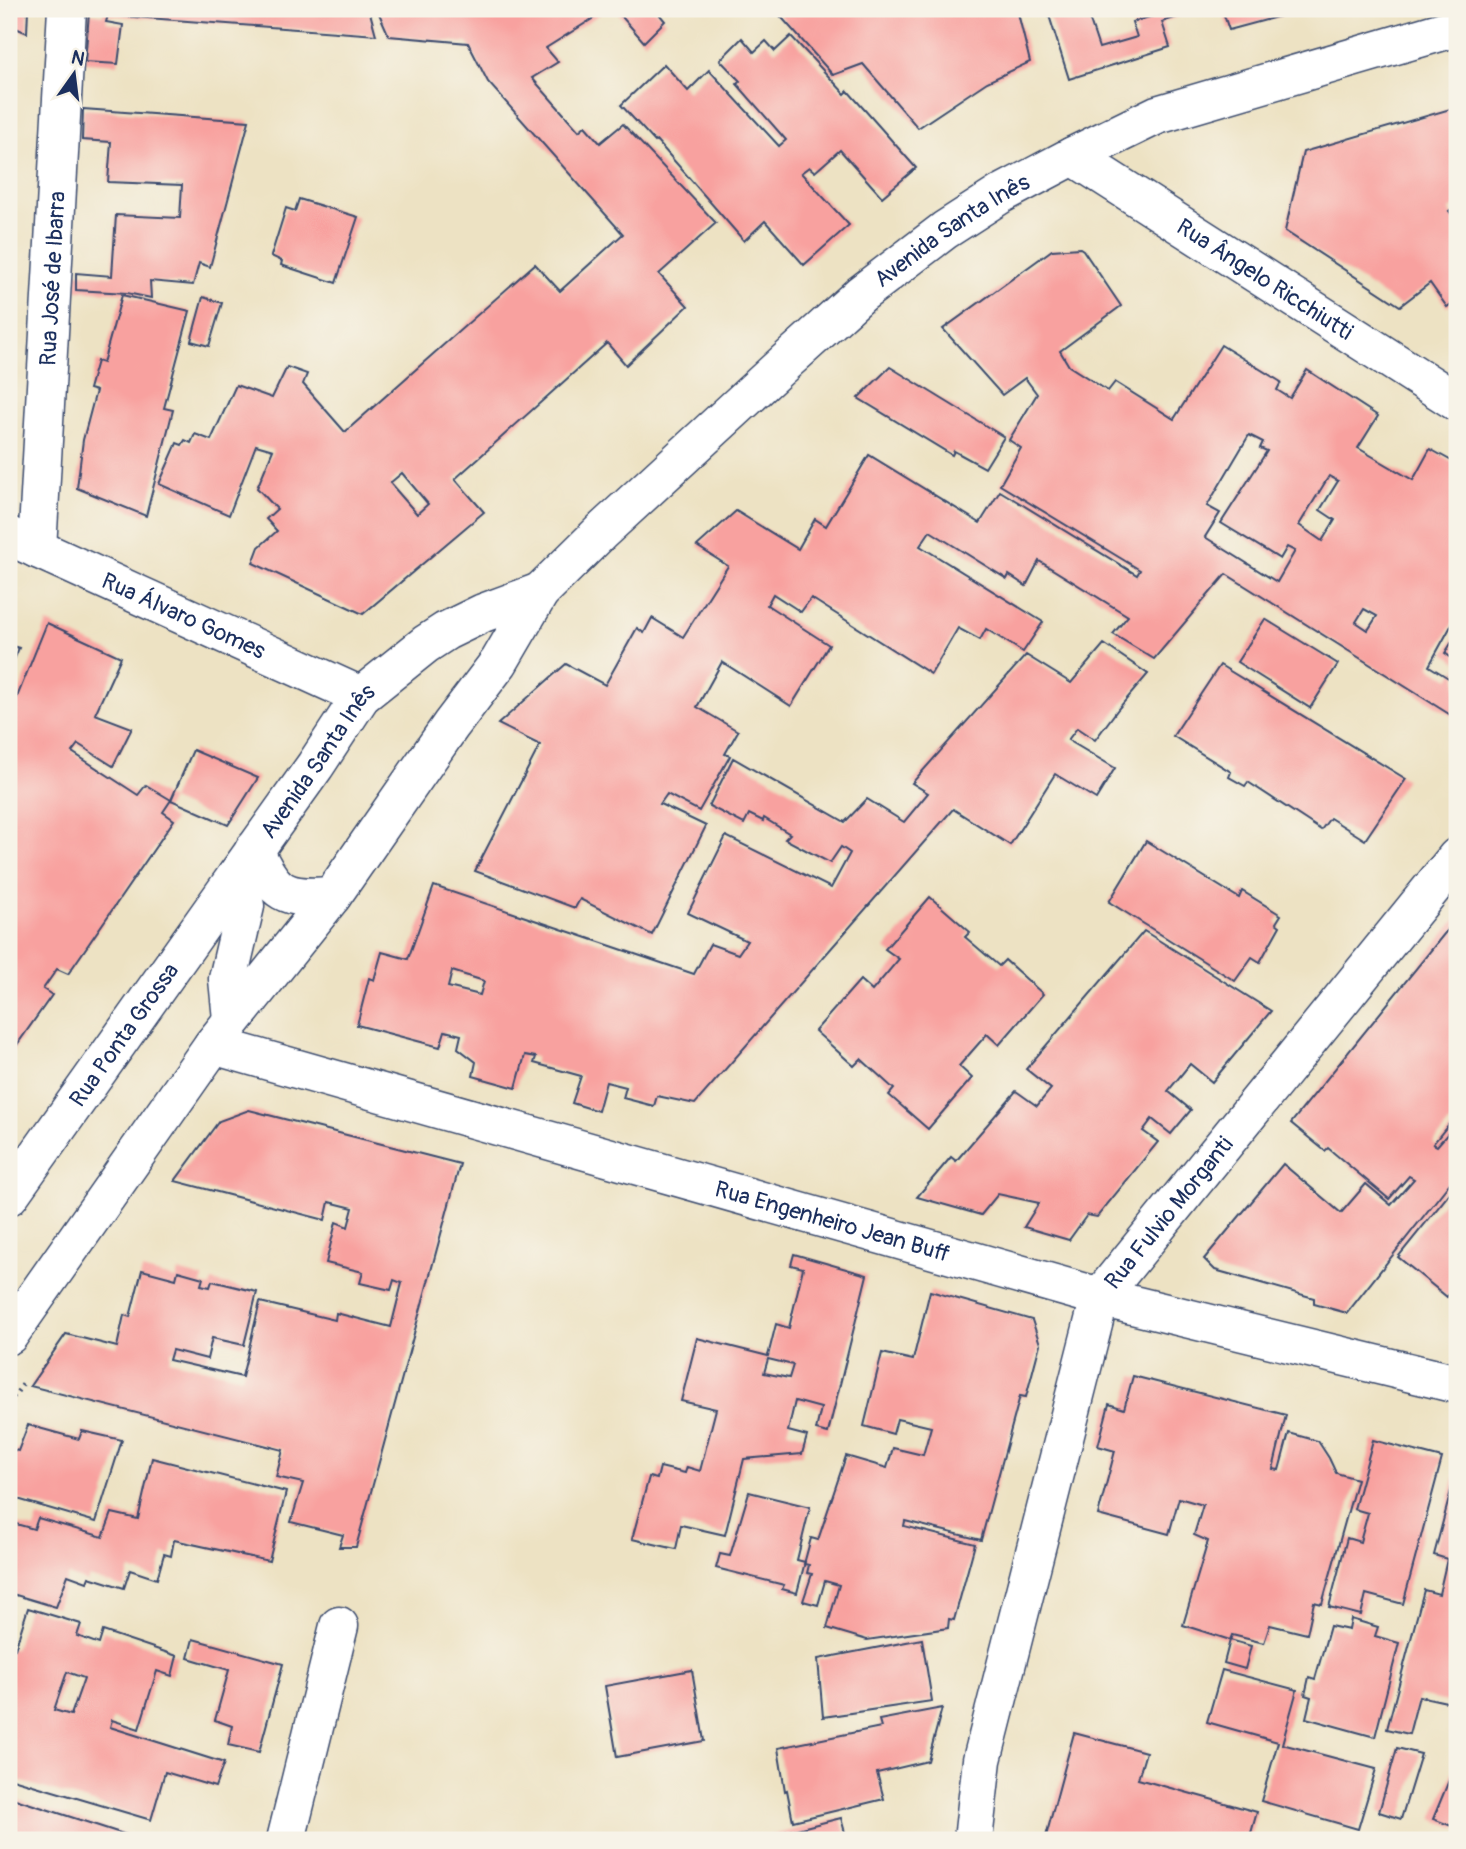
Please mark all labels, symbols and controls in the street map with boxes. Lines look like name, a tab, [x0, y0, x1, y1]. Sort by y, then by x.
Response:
north arrow	[38, 38, 108, 108]
text: N	[69, 45, 87, 72]
street label: Avenida Santa Inês	[868, 167, 1034, 293]
street label: Rua José de Ibarra	[33, 190, 71, 367]
street label: Rua Ângelo Ricchiutti	[1171, 212, 1359, 346]
street label: Rua Álvaro Gomes	[97, 566, 270, 665]
street label: Avenida Santa Inês	[254, 676, 380, 844]
street label: Rua Ponta Grossa	[63, 957, 185, 1112]
street label: Rua Fulvio Morganti	[1098, 1130, 1239, 1295]
street label: Rua Engenheiro Jean Buff	[712, 1174, 953, 1268]

